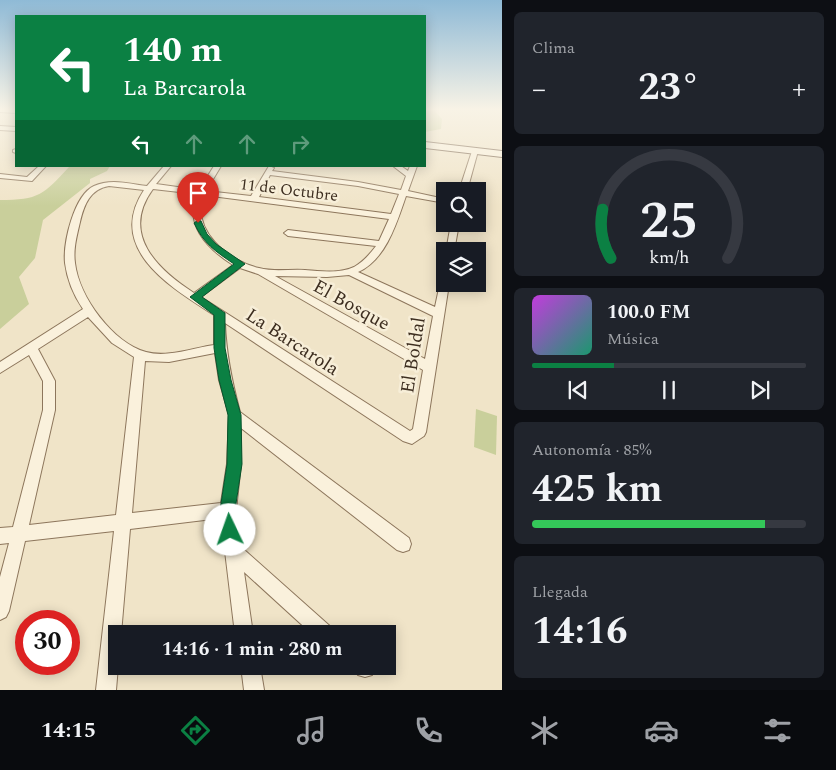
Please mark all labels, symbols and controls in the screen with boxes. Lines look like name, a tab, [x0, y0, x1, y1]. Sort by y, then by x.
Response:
text: 140 m	[123, 24, 222, 77]
icon: left	[40, 35, 105, 100]
text: Clima	[532, 36, 575, 60]
text: 23°	[638, 59, 700, 117]
text: −	[532, 68, 546, 111]
text: +	[792, 68, 806, 111]
text: La Barcarola	[123, 72, 246, 105]
icon: left	[127, 130, 155, 158]
icon: ahead	[180, 130, 208, 158]
icon: ahead	[233, 130, 261, 158]
icon: right	[286, 130, 314, 158]
pin	[177, 172, 219, 223]
street label: 11 de Octubre	[238, 172, 339, 208]
icon: arrive	[184, 179, 212, 207]
map controls	[436, 182, 486, 292]
button: search	[436, 182, 486, 232]
text: 25	[640, 182, 698, 261]
button: layers	[436, 242, 486, 292]
text: km/h	[649, 244, 689, 271]
street label: El Bosque	[307, 272, 395, 338]
text: 100.0 FM	[607, 298, 690, 327]
street label: La Barcarola	[240, 301, 345, 384]
street label: El Boldal	[393, 315, 434, 395]
text: Música	[607, 327, 659, 351]
icon: previous	[564, 376, 592, 404]
icon: pause	[655, 376, 683, 404]
icon: next	[746, 376, 774, 404]
text: Autonomía · 85%	[532, 438, 651, 462]
text: 425 km	[532, 461, 663, 519]
position arrow	[203, 503, 255, 555]
text: Llegada	[532, 580, 588, 604]
text: 14:16	[532, 603, 627, 661]
speed limit sign: 30	[15, 610, 80, 675]
text: 14:16 · 1 min · 280 m	[162, 635, 342, 664]
icon: directions	[178, 713, 213, 748]
icon: music	[294, 713, 329, 748]
icon: phone	[411, 713, 446, 748]
icon: climate	[527, 713, 562, 748]
icon: car	[644, 713, 679, 748]
icon: filters	[760, 713, 795, 748]
text: 14:15	[41, 714, 96, 747]

